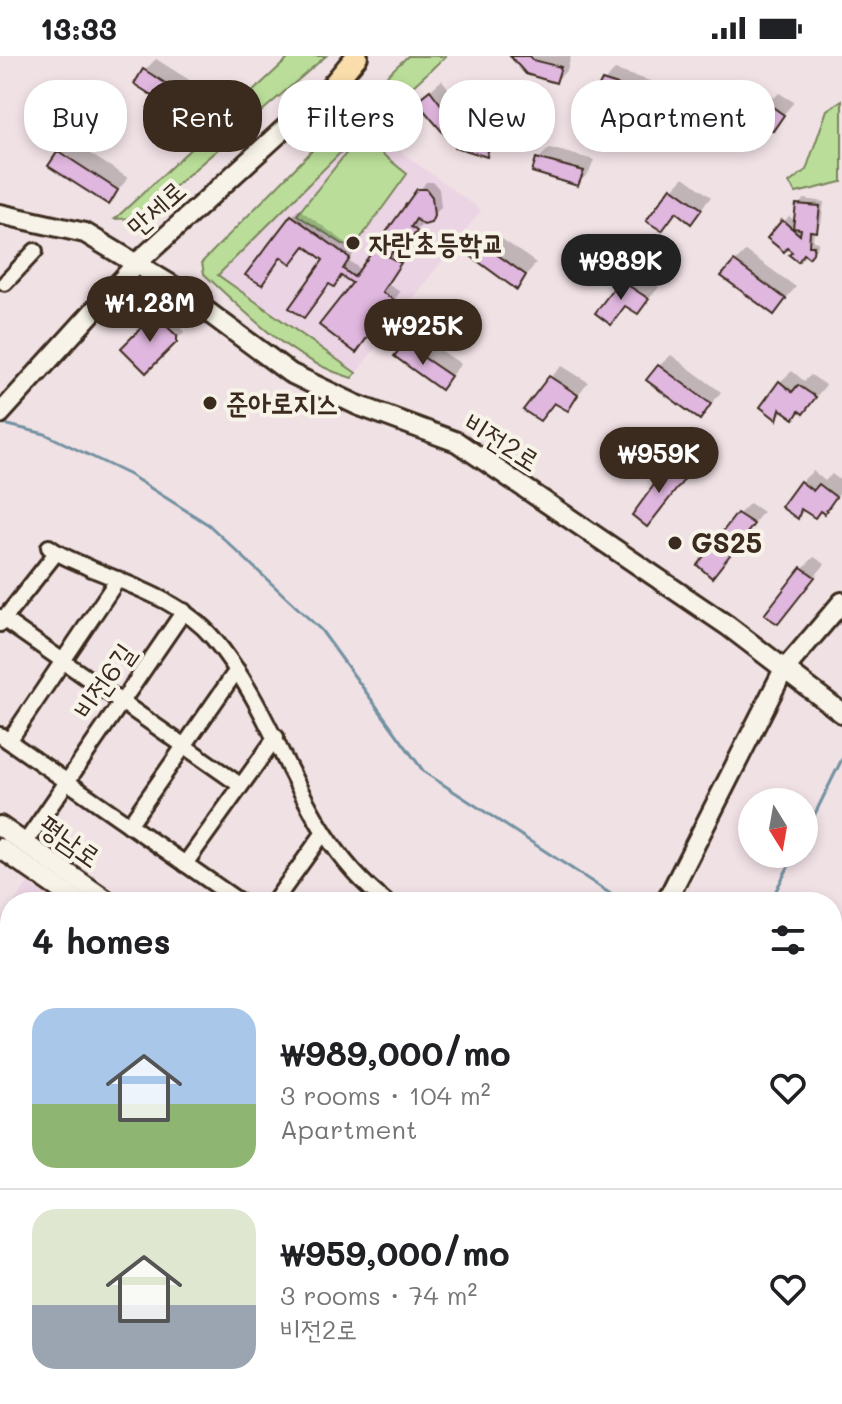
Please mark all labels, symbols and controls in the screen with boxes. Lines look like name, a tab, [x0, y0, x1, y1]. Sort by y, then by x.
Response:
text: 13:33	[40, 8, 117, 48]
chip: Buy	[24, 80, 127, 152]
chip: Rent	[143, 80, 262, 152]
chip: Filters	[278, 80, 423, 152]
chip: New	[439, 80, 555, 152]
chip: Apartment	[571, 80, 775, 152]
street label: 만세로	[118, 171, 192, 243]
place label: 자란초등학교	[369, 224, 504, 260]
marker: 자란초등학교	[344, 234, 362, 252]
pin: ₩989K	[565, 234, 677, 302]
text: ₩989K	[579, 243, 663, 277]
pin: ₩1.28M	[85, 276, 215, 344]
text: ₩1.28M	[105, 285, 195, 319]
pin: ₩925K	[367, 299, 479, 367]
text: ₩925K	[382, 308, 464, 342]
place label: 준아로지스	[226, 384, 339, 420]
marker: 준아로지스	[201, 394, 219, 412]
street label: 비전2로	[458, 404, 547, 478]
pin: ₩959K	[603, 427, 715, 495]
text: ₩959K	[618, 436, 700, 470]
place label: GS25	[691, 524, 762, 560]
marker: GS25	[666, 534, 684, 552]
street label: 비전6길	[64, 635, 142, 725]
north arrow	[738, 788, 818, 868]
map controls	[738, 788, 818, 868]
street label: 평남로	[33, 806, 109, 874]
text: 4 homes	[32, 918, 171, 963]
icon: filters	[766, 918, 810, 962]
text: ₩989,000/mo	[280, 1030, 511, 1075]
icon: home	[96, 1040, 192, 1136]
icon: heart	[766, 1066, 810, 1110]
text: 3 rooms · 104 m²	[280, 1078, 491, 1112]
text: Apartment	[280, 1112, 417, 1146]
text: ₩959,000/mo	[280, 1230, 510, 1275]
icon: home	[96, 1241, 192, 1337]
icon: heart	[766, 1267, 810, 1311]
text: 3 rooms · 74 m²	[280, 1278, 477, 1312]
text: 비전2로	[280, 1312, 357, 1346]

